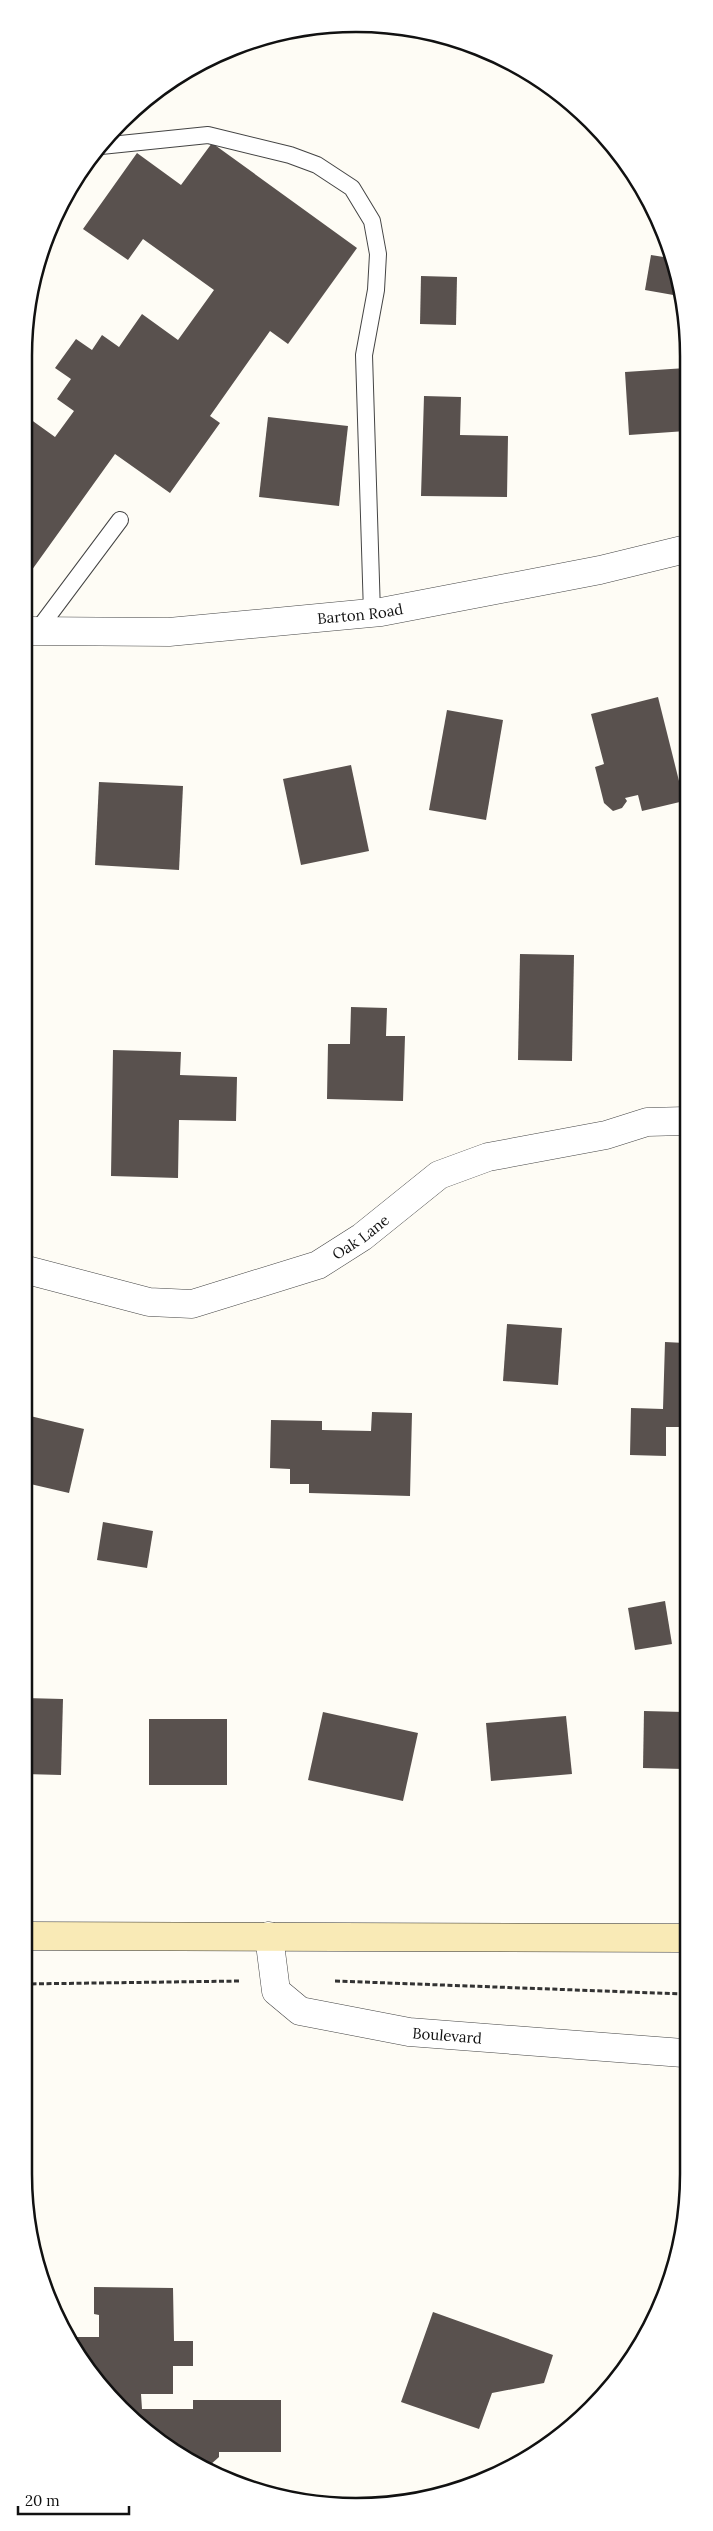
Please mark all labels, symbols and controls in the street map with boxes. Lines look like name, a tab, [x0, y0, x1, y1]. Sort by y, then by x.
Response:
street label: Barton Road	[316, 598, 405, 627]
street label: Oak Lane	[328, 1210, 393, 1263]
street label: Boulevard	[412, 2023, 483, 2047]
scale bar	[18, 2484, 129, 2516]
text: 20 m	[25, 2491, 60, 2510]

